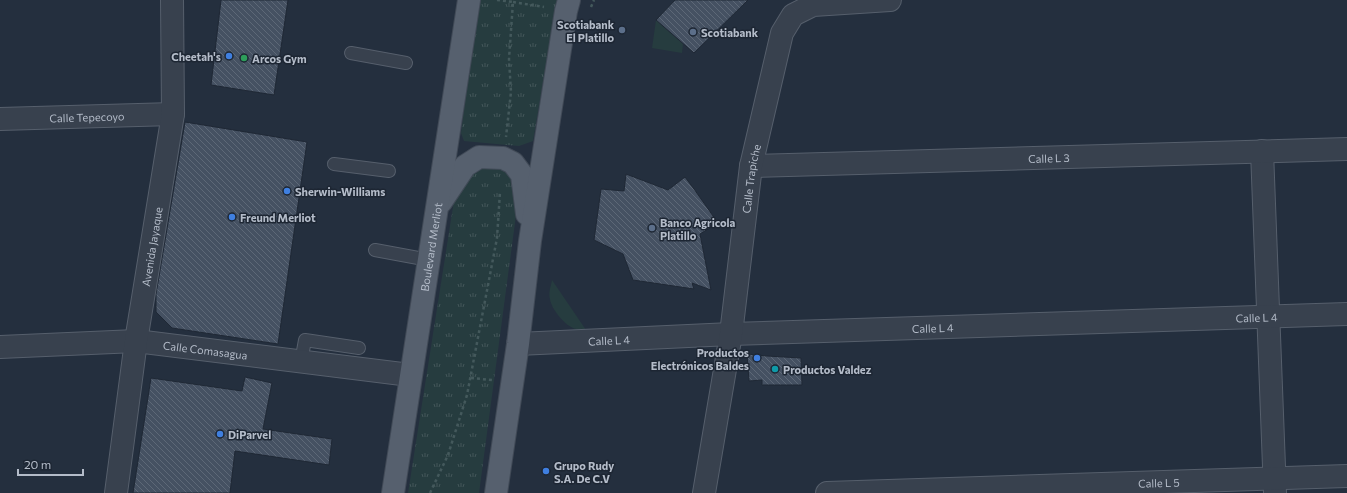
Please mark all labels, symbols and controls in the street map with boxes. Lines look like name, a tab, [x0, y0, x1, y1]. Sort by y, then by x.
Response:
place label: Scotiabank El Platillo	[557, 18, 615, 44]
marker: Scotiabank El Platillo	[617, 25, 627, 35]
place label: Scotiabank	[701, 26, 759, 39]
marker: Scotiabank	[688, 27, 698, 37]
place label: Cheetah's	[171, 50, 221, 63]
marker: Cheetah's	[224, 51, 234, 61]
place label: Arcos Gym	[252, 52, 307, 65]
marker: Arcos Gym	[239, 53, 249, 63]
street label: Calle Tepecoyo	[49, 109, 125, 124]
street label: Calle Trapiche	[739, 142, 762, 214]
street label: Calle L 3	[1028, 150, 1070, 165]
place label: Sherwin-Williams	[295, 185, 385, 198]
marker: Sherwin-Williams	[282, 186, 292, 196]
street label: Boulevard Merliot	[417, 201, 444, 292]
street label: Avenida Jayaque	[139, 206, 164, 287]
place label: Freund Merliot	[240, 211, 316, 224]
marker: Freund Merliot	[227, 212, 237, 222]
place label: Banco Agricola Platillo	[660, 216, 736, 242]
marker: Banco Agricola Platillo	[647, 223, 657, 233]
street label: Calle L 4	[1235, 310, 1278, 324]
street label: Calle L 4	[912, 320, 954, 335]
street label: Calle L 4	[588, 332, 631, 347]
street label: Calle Comasagua	[162, 338, 248, 361]
place label: Productos Electrónicos Baldes	[651, 346, 749, 372]
marker: Productos Electrónicos Baldes	[752, 353, 762, 363]
place label: Productos Valdez	[783, 363, 872, 376]
marker: Productos Valdez	[770, 364, 780, 374]
place label: DiParvel	[228, 428, 271, 441]
marker: DiParvel	[215, 429, 225, 439]
scale bar	[18, 451, 83, 477]
text: 20 m	[24, 457, 51, 471]
place label: Grupo Rudy S.A. De C.V	[554, 459, 614, 485]
marker: Grupo Rudy S.A. De C.V	[541, 466, 551, 476]
street label: Calle L 5	[1138, 475, 1180, 489]

